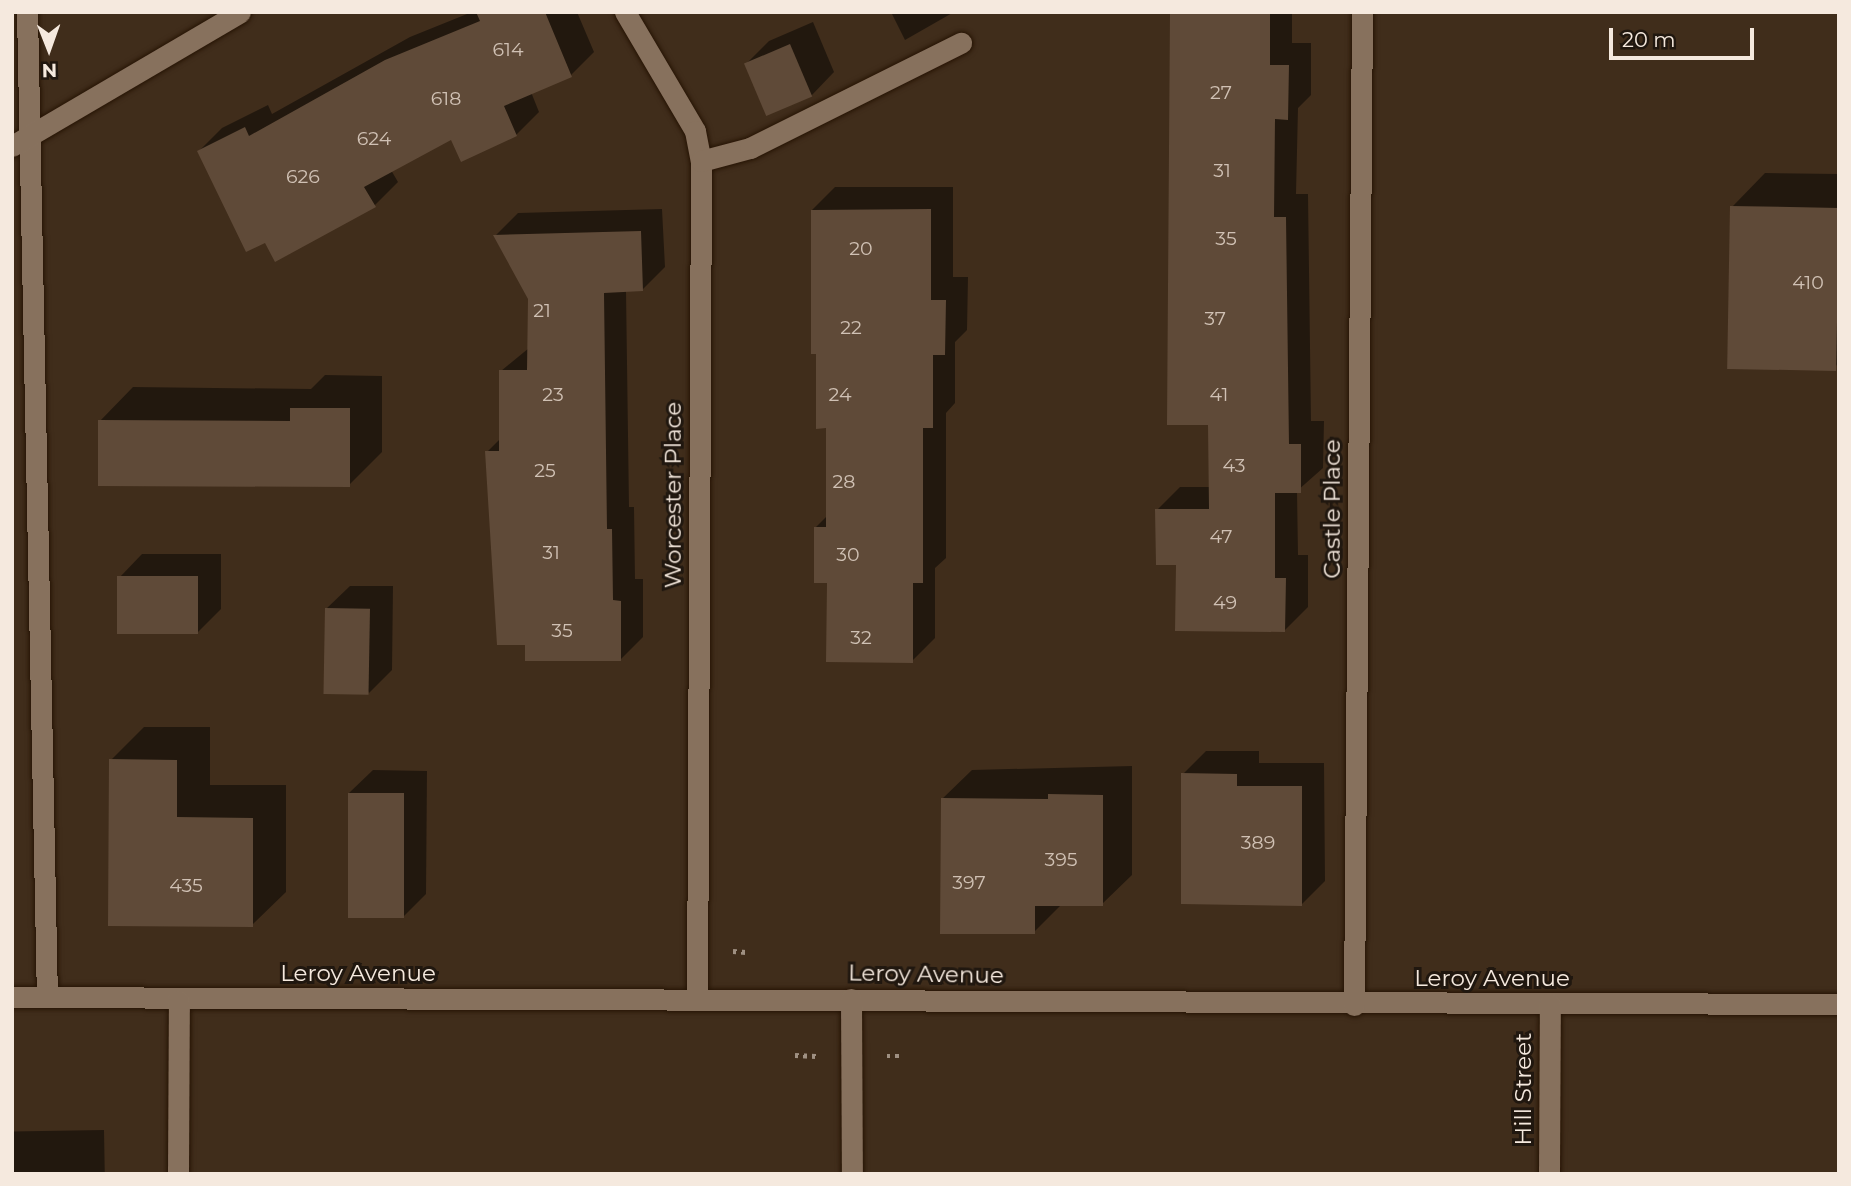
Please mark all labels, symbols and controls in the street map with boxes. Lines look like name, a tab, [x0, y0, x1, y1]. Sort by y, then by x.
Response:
north arrow	[14, 14, 84, 84]
scale bar	[1613, 14, 1758, 58]
text: 20 m	[1622, 27, 1676, 52]
house number: 614	[493, 39, 523, 61]
text: N	[42, 59, 57, 82]
house number: 27	[1210, 82, 1232, 104]
house number: 618	[431, 88, 461, 110]
house number: 624	[357, 128, 391, 150]
house number: 31	[1213, 160, 1231, 182]
house number: 626	[286, 166, 320, 188]
house number: 35	[1215, 228, 1237, 250]
house number: 20	[849, 238, 873, 260]
house number: 410	[1792, 272, 1824, 294]
house number: 21	[533, 300, 551, 322]
house number: 37	[1204, 308, 1226, 330]
house number: 22	[840, 317, 862, 339]
house number: 23	[542, 384, 564, 406]
house number: 24	[829, 384, 851, 406]
house number: 41	[1210, 384, 1228, 406]
street label: Worcester Place	[659, 402, 687, 588]
street label: Castle Place	[1318, 439, 1346, 579]
house number: 43	[1223, 455, 1245, 477]
house number: 25	[534, 460, 556, 482]
house number: 28	[833, 471, 855, 493]
house number: 47	[1210, 526, 1232, 548]
house number: 31	[542, 542, 560, 564]
house number: 30	[836, 544, 860, 566]
house number: 49	[1213, 592, 1237, 614]
house number: 35	[551, 620, 573, 642]
house number: 32	[850, 627, 872, 649]
house number: 389	[1241, 832, 1275, 854]
house number: 395	[1044, 849, 1078, 871]
house number: 397	[952, 872, 986, 894]
house number: 435	[169, 875, 203, 897]
street label: Leroy Avenue	[280, 959, 436, 987]
street label: Leroy Avenue	[848, 959, 1004, 989]
street label: Leroy Avenue	[1414, 964, 1570, 992]
street label: Hill Street	[1509, 1033, 1537, 1145]

